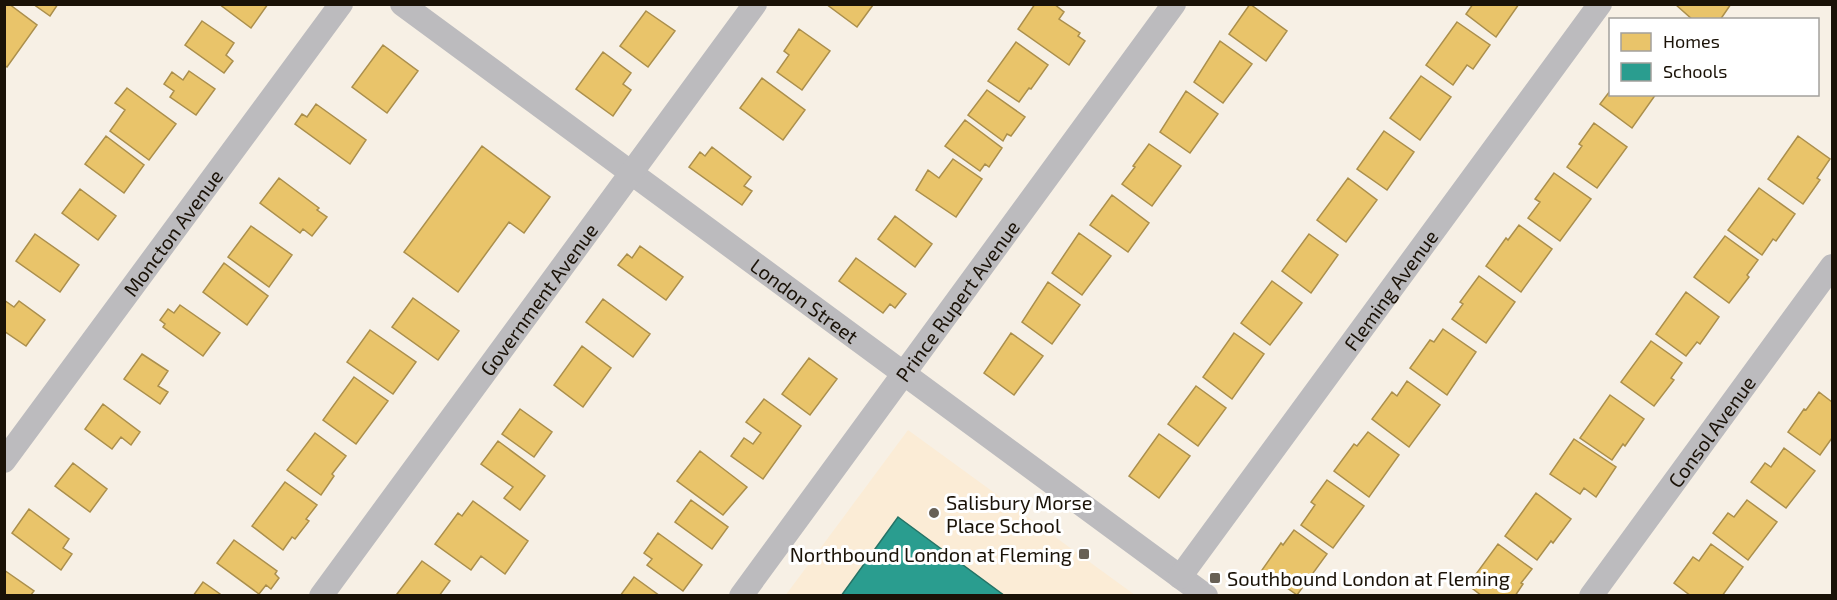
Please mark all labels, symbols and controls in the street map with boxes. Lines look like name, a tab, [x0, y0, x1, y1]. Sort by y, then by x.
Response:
legend	[1609, 18, 1819, 96]
text: Homes	[1663, 30, 1720, 52]
text: Schools	[1663, 60, 1727, 82]
street label: Moncton Avenue	[118, 164, 227, 301]
street label: Prince Rupert Avenue	[890, 215, 1024, 386]
street label: Government Avenue	[475, 218, 602, 380]
street label: Fleming Avenue	[1338, 225, 1443, 355]
street label: London Street	[746, 253, 864, 348]
street label: Consol Avenue	[1663, 371, 1760, 492]
place label: Salisbury Morse Place School	[946, 490, 1093, 537]
marker: Salisbury Morse Place School	[927, 506, 941, 520]
place label: Northbound London at Fleming	[790, 542, 1072, 566]
marker: Northbound London at Fleming	[1077, 547, 1091, 561]
place label: Southbound London at Fleming	[1227, 566, 1510, 590]
marker: Southbound London at Fleming	[1208, 571, 1222, 585]

